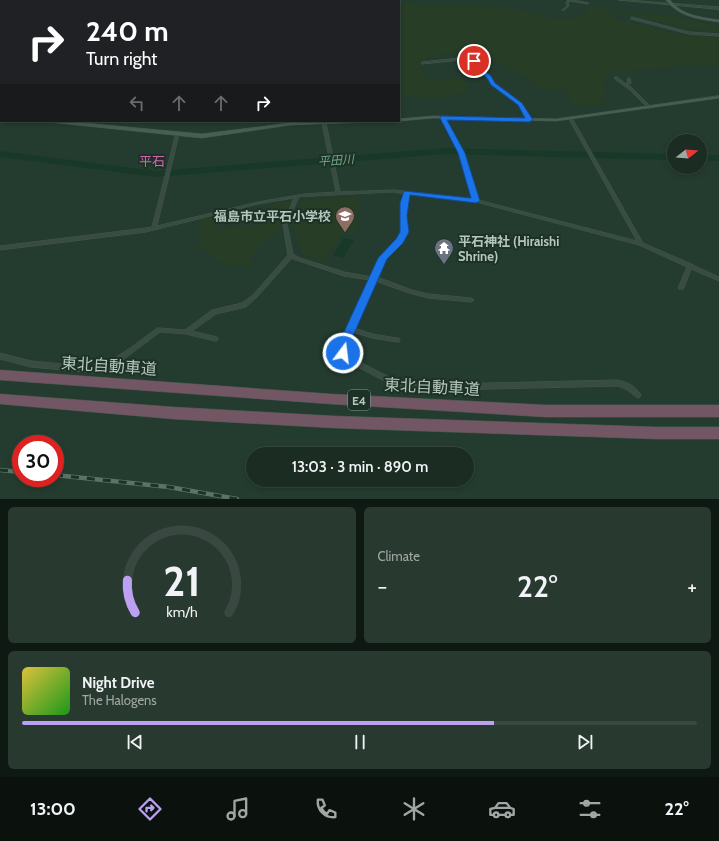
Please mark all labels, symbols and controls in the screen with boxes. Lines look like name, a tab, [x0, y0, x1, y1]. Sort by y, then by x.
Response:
text: 240 m	[86, 14, 169, 48]
icon: right	[20, 16, 72, 68]
pin	[457, 44, 491, 78]
text: Turn right	[86, 48, 157, 70]
icon: arrive	[463, 50, 485, 72]
icon: left	[126, 92, 148, 114]
icon: ahead	[168, 92, 190, 114]
icon: ahead	[210, 92, 232, 114]
icon: right	[252, 92, 274, 114]
north arrow	[667, 134, 707, 174]
map controls	[667, 134, 707, 174]
water label: 平田川	[318, 151, 356, 169]
district label: 平石	[139, 153, 165, 169]
school or university icon: 福島市立平石小学校	[334, 205, 356, 233]
place label: 福島市立平石小学校	[214, 208, 331, 224]
place label: 平石神社 (Hiraishi Shrine)	[458, 233, 559, 264]
temple icon: 平石神社 (Hiraishi Shrine)	[433, 237, 455, 265]
position arrow	[322, 332, 364, 374]
street label: 東北自動車道	[60, 353, 158, 379]
street label: 東北自動車道	[384, 375, 480, 399]
road number: E4	[348, 390, 370, 410]
speed limit sign: 30	[12, 435, 64, 487]
text: 13:03 · 3 min · 890 m	[292, 458, 428, 476]
text: Climate	[378, 548, 420, 564]
text: 21	[163, 556, 200, 606]
text: 22°	[517, 568, 557, 605]
text: −	[378, 573, 387, 600]
text: +	[687, 573, 697, 600]
text: km/h	[166, 603, 197, 621]
text: Night Drive	[82, 674, 155, 692]
text: The Halogens	[82, 692, 157, 708]
icon: previous	[124, 731, 146, 753]
icon: pause	[349, 731, 371, 753]
icon: next	[574, 731, 596, 753]
icon: directions	[136, 795, 164, 823]
icon: music	[224, 795, 252, 823]
icon: phone	[312, 795, 340, 823]
icon: climate	[400, 795, 428, 823]
icon: car	[488, 795, 516, 823]
icon: filters	[576, 795, 604, 823]
text: 13:00	[30, 798, 76, 820]
text: 22°	[665, 798, 689, 820]

